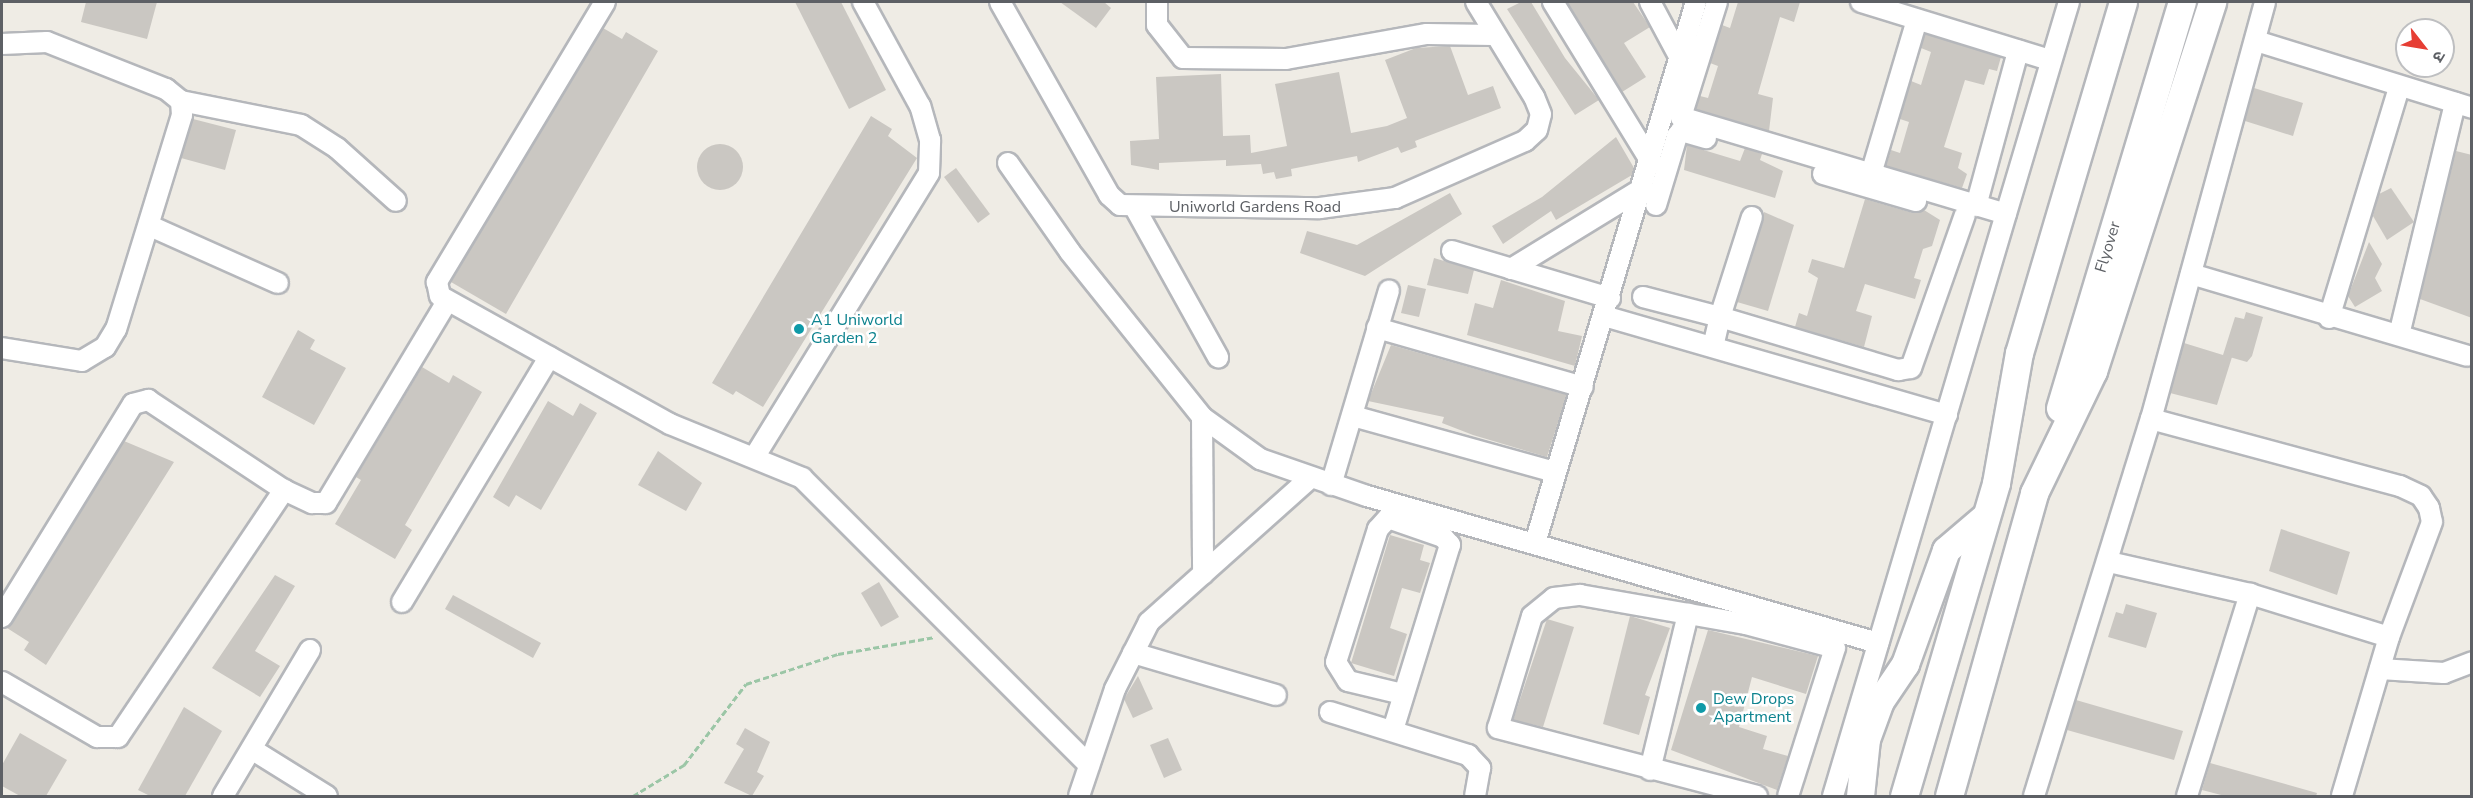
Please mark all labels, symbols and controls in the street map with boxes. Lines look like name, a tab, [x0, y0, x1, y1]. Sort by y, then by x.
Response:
north arrow	[2395, 18, 2455, 78]
text: उ	[2427, 47, 2451, 66]
street label: Uniworld Gardens Road	[1169, 197, 1341, 217]
street label: Flyover	[2091, 219, 2125, 275]
place label: A1 Uniworld Garden 2	[811, 310, 903, 348]
marker: A1 Uniworld Garden 2	[792, 322, 806, 336]
place label: Dew Drops Apartment	[1713, 689, 1794, 727]
marker: Dew Drops Apartment	[1694, 701, 1708, 715]

